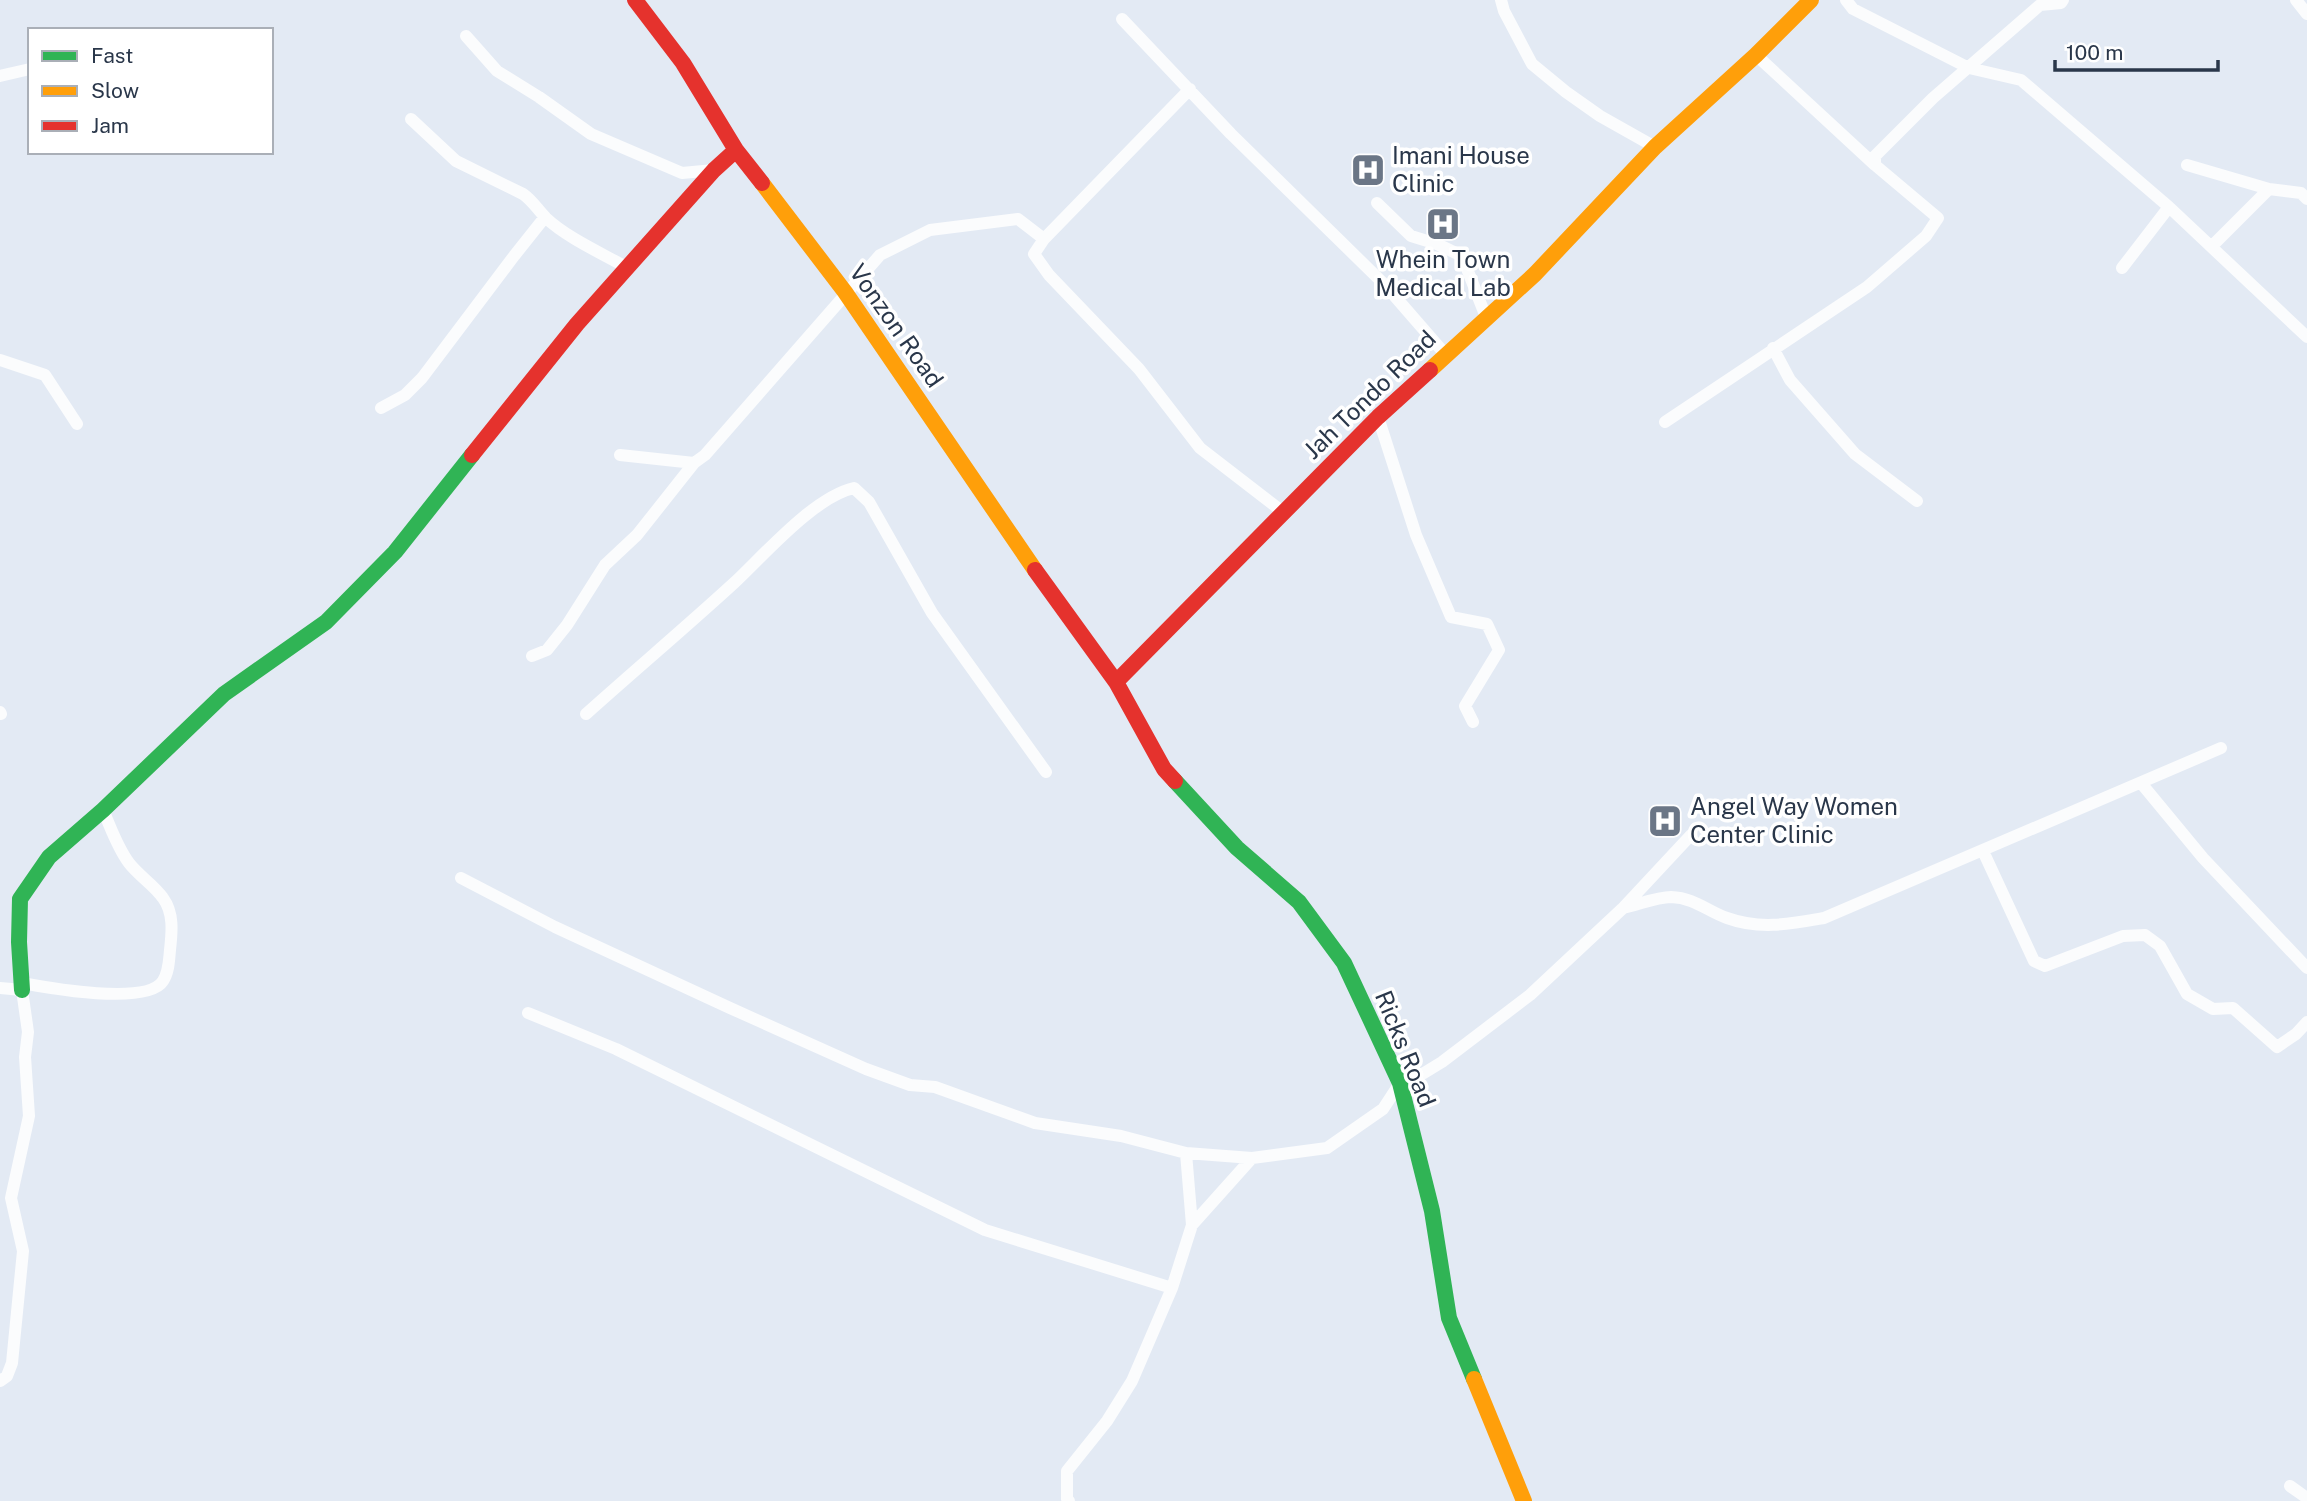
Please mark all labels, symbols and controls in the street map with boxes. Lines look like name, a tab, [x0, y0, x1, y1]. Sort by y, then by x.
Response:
legend	[28, 28, 273, 154]
scale bar	[2055, 28, 2218, 72]
text: 100 m	[2066, 40, 2123, 65]
text: Fast	[91, 43, 133, 68]
text: Slow	[91, 78, 139, 103]
text: Jam	[91, 113, 129, 138]
place label: Imani House Clinic	[1392, 141, 1530, 197]
hospital icon: Imani House Clinic	[1349, 151, 1387, 189]
hospital icon: Whein Town Medical Lab	[1424, 205, 1462, 243]
place label: Whein Town Medical Lab	[1375, 245, 1511, 301]
street label: Vonzon Road	[844, 258, 950, 392]
street label: Jah Tondo Road	[1297, 324, 1441, 464]
place label: Angel Way Women Center Clinic	[1690, 792, 1898, 848]
hospital icon: Angel Way Women Center Clinic	[1646, 802, 1684, 840]
street label: Ricks Road	[1370, 986, 1442, 1111]

